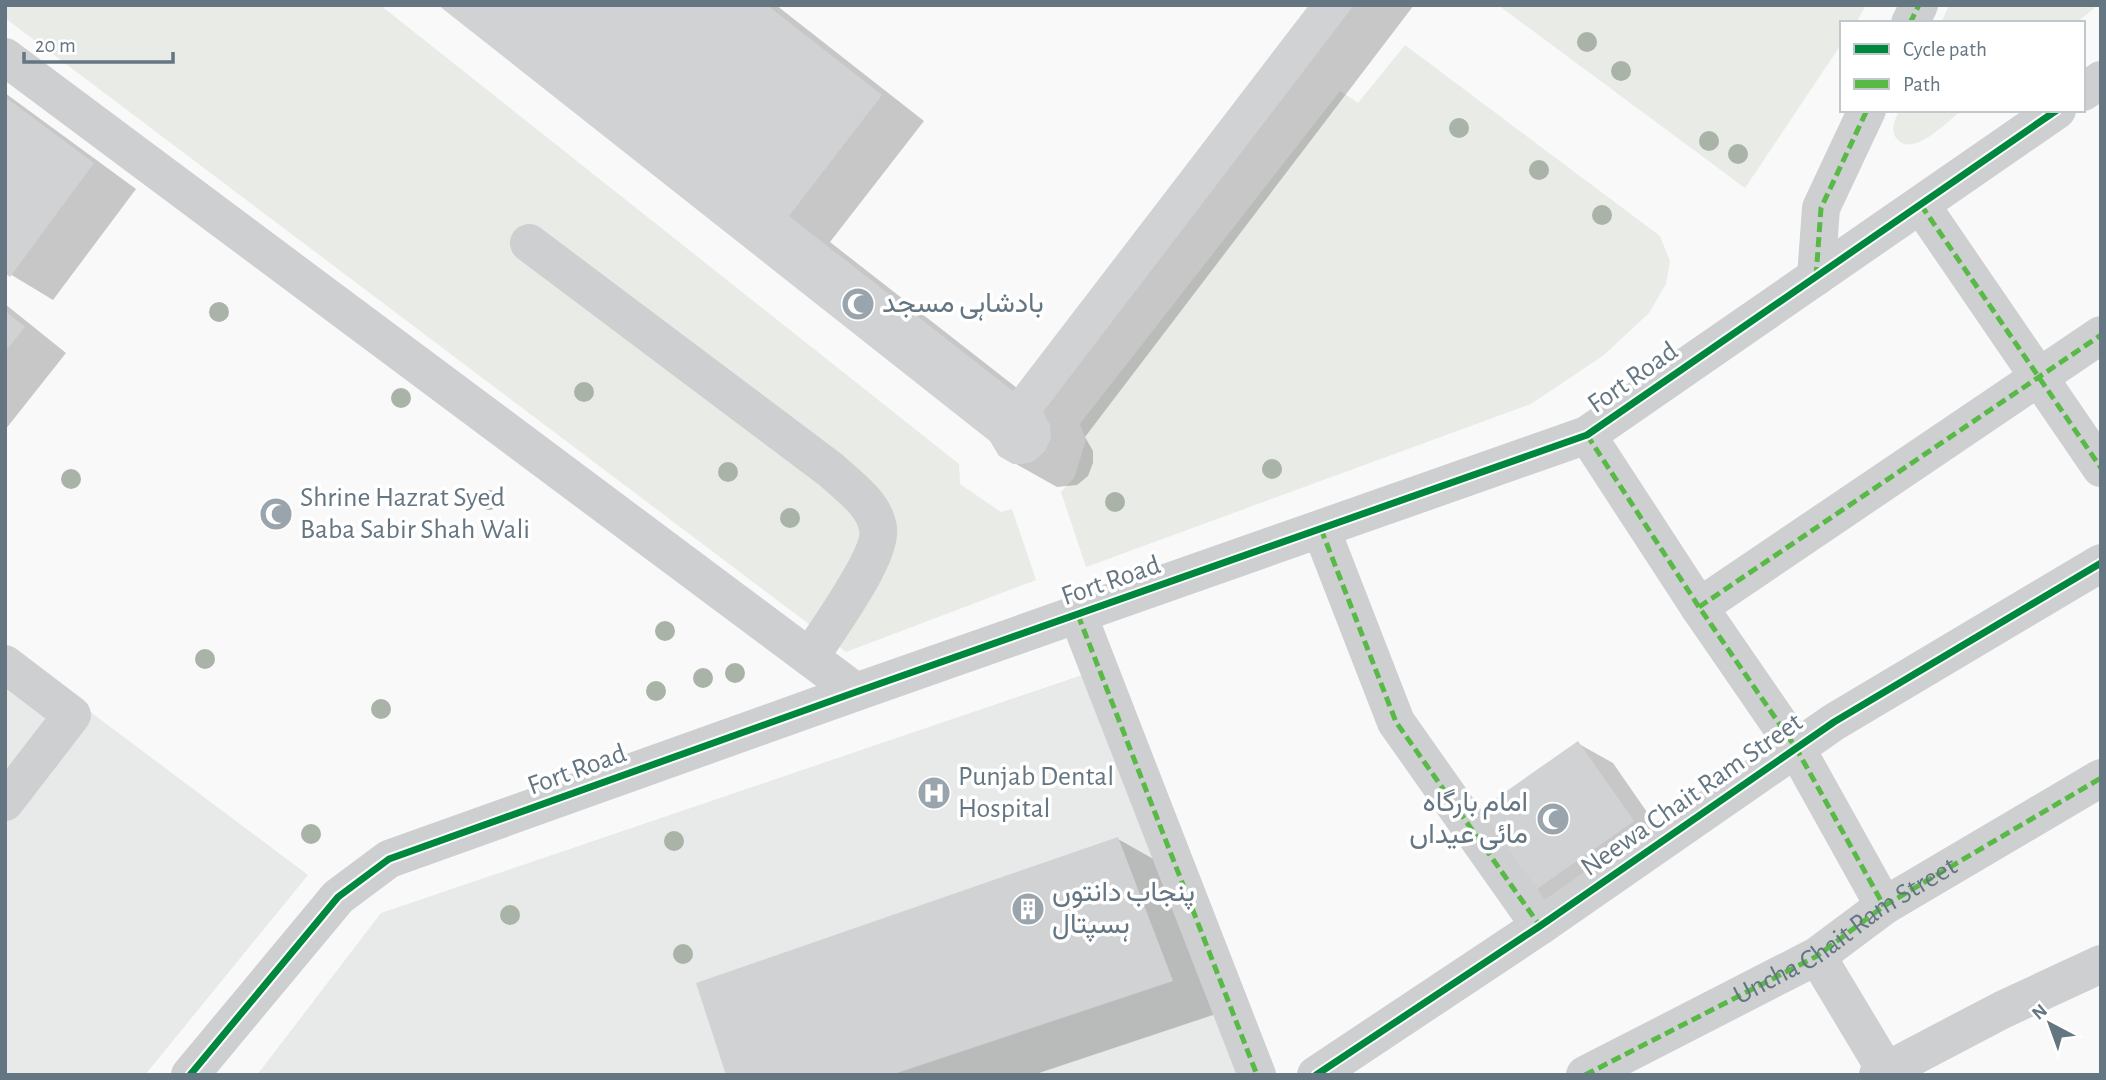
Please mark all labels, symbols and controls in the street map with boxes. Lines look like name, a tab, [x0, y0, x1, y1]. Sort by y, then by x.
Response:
scale bar	[24, 21, 173, 65]
legend	[1840, 21, 2085, 112]
text: 20 m	[35, 35, 76, 56]
text: Cycle path	[1903, 39, 1987, 60]
text: Path	[1903, 74, 1941, 95]
mosque icon: بادشاہی مسجد	[839, 285, 877, 323]
place label: بادشاہی مسجد	[882, 290, 1044, 321]
street label: Fort Road	[1583, 337, 1683, 419]
place label: Shrine Hazrat Syed Baba Sabir Shah Wali	[300, 484, 530, 544]
mosque icon: Shrine Hazrat Syed Baba Sabir Shah Wali	[257, 495, 295, 533]
street label: Fort Road	[1058, 551, 1164, 611]
street label: Neewa Chait Ram Street	[1576, 708, 1808, 882]
street label: Fort Road	[524, 739, 630, 801]
place label: Punjab Dental Hospital	[958, 763, 1114, 823]
hospital icon: Punjab Dental Hospital	[915, 774, 953, 812]
place label: امام بارگاہ مائی عیداں	[1409, 788, 1528, 850]
mosque icon: امام بارگاہ مائی عیداں	[1534, 800, 1572, 838]
street label: Uncha Chait Ram Street	[1729, 852, 1962, 1010]
place label: پنجاب دانتوں ہسپتال	[1052, 879, 1195, 942]
building icon: پنجاب دانتوں ہسپتال	[1009, 890, 1047, 928]
north arrow	[2015, 989, 2085, 1059]
text: N	[2029, 1001, 2051, 1024]

